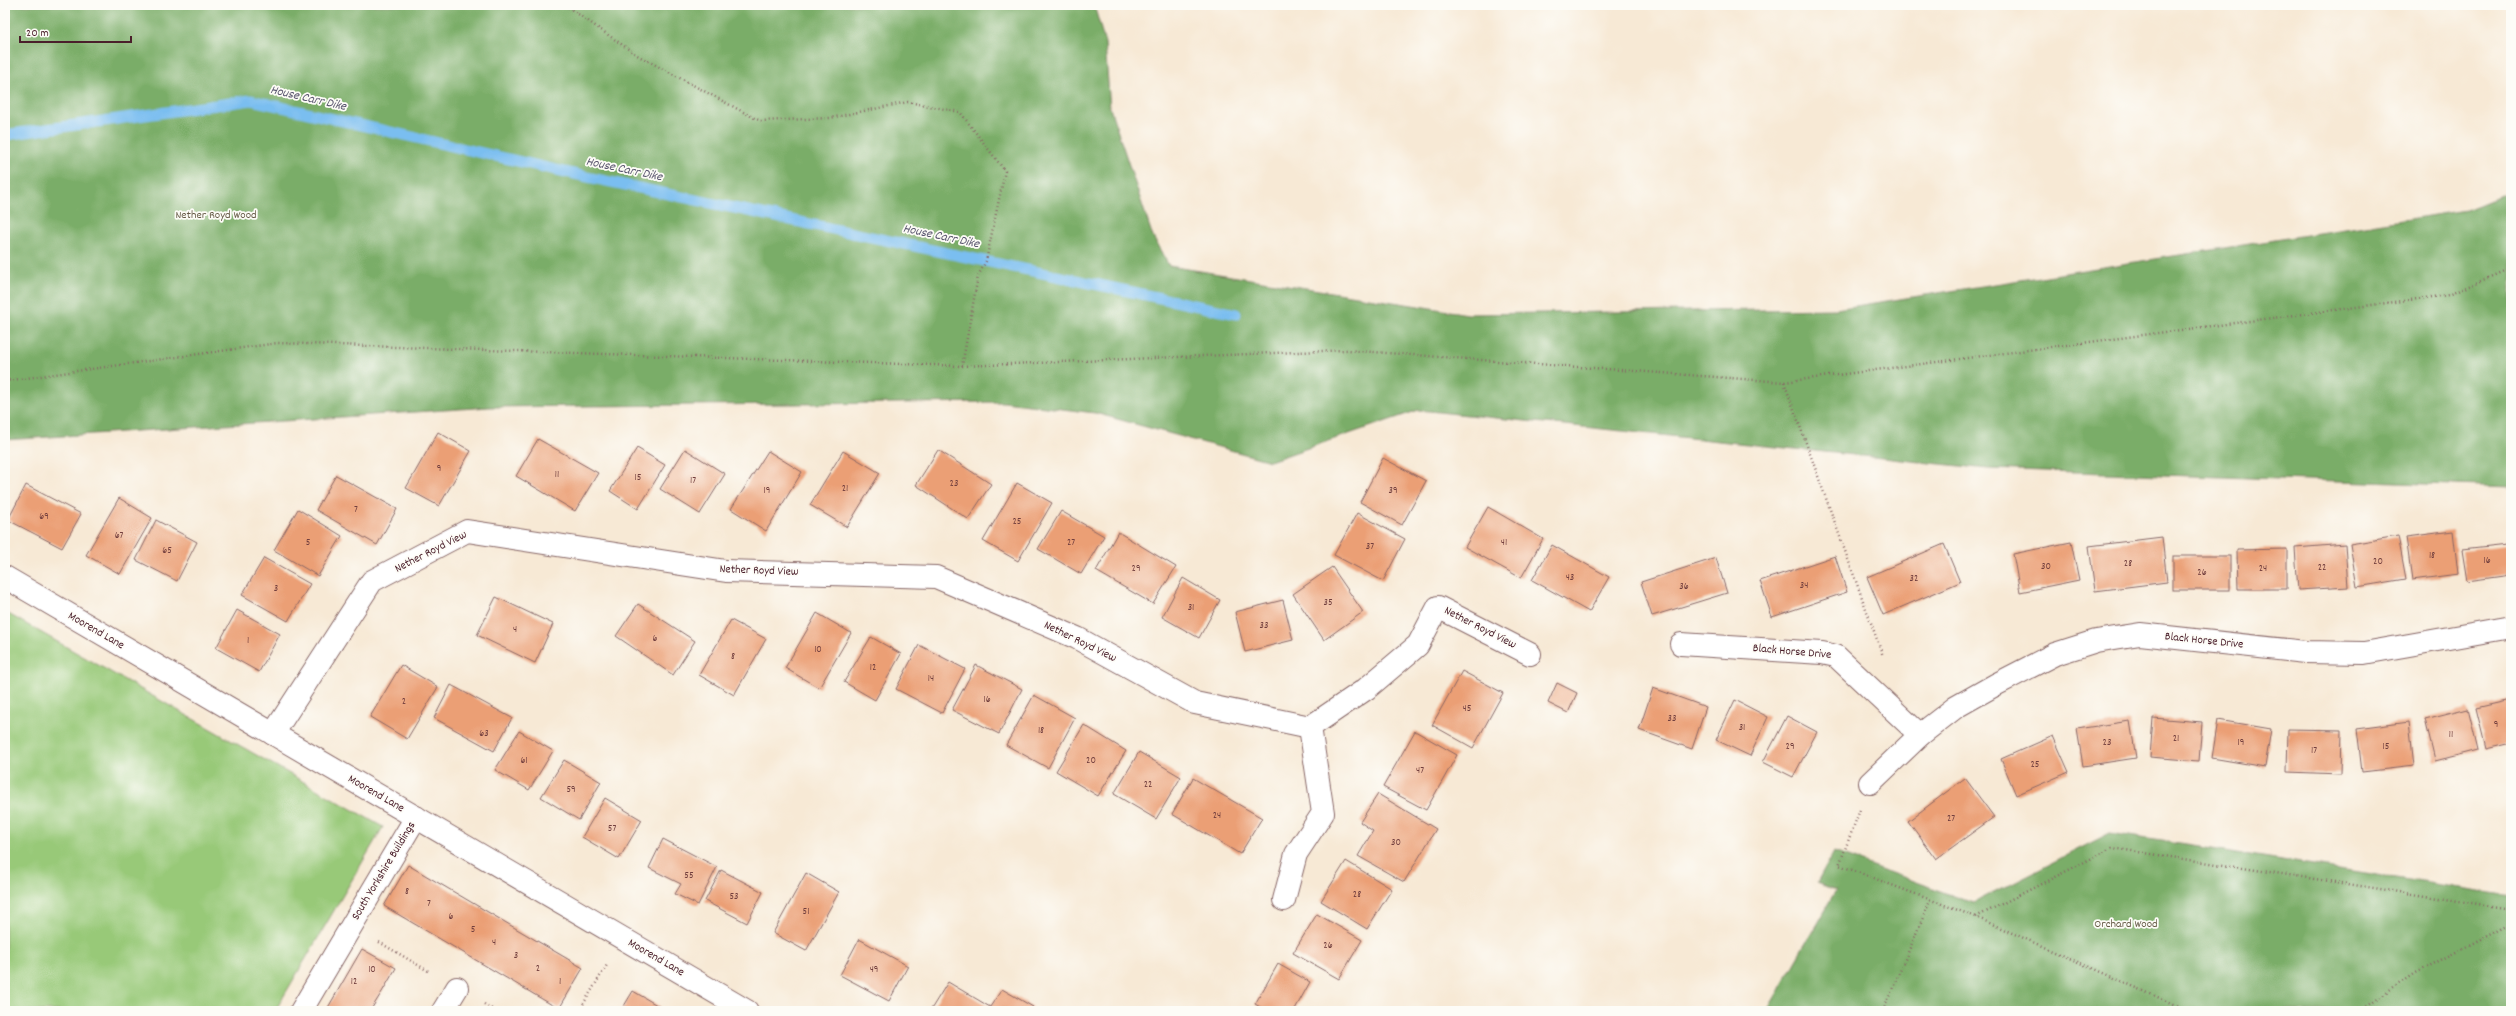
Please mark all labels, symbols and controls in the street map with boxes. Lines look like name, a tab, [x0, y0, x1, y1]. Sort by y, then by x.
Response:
scale bar	[20, 18, 131, 44]
text: 20 m	[26, 25, 49, 42]
water label: House Carr Dike	[268, 81, 349, 117]
water label: House Carr Dike	[584, 153, 665, 188]
park label: Nether Royd Wood	[175, 207, 257, 224]
water label: House Carr Dike	[901, 220, 982, 255]
house number: 9	[437, 462, 441, 476]
house number: 11	[555, 468, 559, 482]
house number: 15	[635, 471, 642, 485]
house number: 17	[690, 474, 696, 488]
house number: 23	[950, 477, 958, 491]
house number: 21	[842, 482, 848, 496]
house number: 19	[764, 484, 770, 498]
house number: 39	[1388, 484, 1398, 498]
house number: 7	[354, 503, 358, 517]
house number: 69	[39, 510, 49, 524]
house number: 25	[1013, 515, 1022, 529]
street label: Nether Royd View	[392, 526, 470, 578]
house number: 67	[115, 529, 124, 543]
house number: 5	[306, 536, 311, 550]
house number: 27	[1067, 536, 1075, 550]
house number: 41	[1501, 536, 1507, 550]
house number: 37	[1366, 540, 1374, 554]
house number: 65	[162, 544, 172, 558]
house number: 18	[2429, 549, 2435, 563]
house number: 16	[2483, 554, 2491, 568]
house number: 20	[2373, 555, 2383, 569]
house number: 28	[2124, 557, 2132, 571]
house number: 30	[2041, 560, 2051, 574]
street label: Nether Royd View	[719, 561, 799, 581]
house number: 22	[2318, 561, 2326, 575]
house number: 29	[1132, 562, 1140, 576]
house number: 24	[2259, 562, 2267, 576]
house number: 26	[2197, 566, 2207, 580]
house number: 43	[1566, 571, 1574, 585]
house number: 32	[1910, 572, 1918, 586]
house number: 34	[1800, 579, 1808, 593]
house number: 36	[1679, 580, 1689, 594]
house number: 3	[274, 582, 278, 596]
house number: 35	[1323, 596, 1333, 610]
house number: 31	[1188, 601, 1194, 615]
street label: Nether Royd View	[1441, 602, 1519, 654]
street label: Moorend Lane	[65, 608, 127, 654]
street label: Nether Royd View	[1041, 617, 1119, 667]
house number: 33	[1260, 619, 1268, 633]
house number: 4	[513, 623, 517, 637]
street label: Black Horse Drive	[2164, 628, 2244, 654]
house number: 6	[653, 632, 658, 646]
house number: 1	[247, 634, 249, 648]
street label: Black Horse Drive	[1752, 640, 1832, 664]
house number: 10	[814, 643, 822, 657]
house number: 8	[731, 650, 735, 664]
house number: 12	[870, 661, 876, 675]
house number: 14	[928, 672, 934, 686]
house number: 16	[983, 693, 991, 707]
house number: 2	[402, 695, 406, 709]
house number: 45	[1463, 702, 1472, 716]
house number: 33	[1668, 712, 1676, 726]
house number: 9	[2494, 718, 2498, 732]
house number: 31	[1739, 721, 1745, 735]
house number: 18	[1038, 724, 1044, 738]
house number: 63	[479, 727, 489, 741]
house number: 11	[2449, 728, 2453, 742]
house number: 21	[2173, 732, 2179, 746]
house number: 23	[2103, 736, 2111, 750]
house number: 19	[2238, 736, 2244, 750]
house number: 29	[1786, 740, 1794, 754]
house number: 15	[2383, 740, 2390, 754]
house number: 17	[2311, 744, 2317, 758]
house number: 61	[520, 754, 528, 768]
house number: 20	[1086, 754, 1096, 768]
house number: 25	[2031, 758, 2040, 772]
house number: 47	[1416, 764, 1424, 778]
street label: Moorend Lane	[345, 771, 407, 817]
house number: 22	[1144, 778, 1152, 792]
house number: 59	[566, 783, 576, 797]
house number: 24	[1213, 809, 1221, 823]
house number: 27	[1947, 812, 1955, 826]
street label: South Yorkshire Buildings	[348, 818, 420, 924]
house number: 57	[608, 822, 616, 836]
house number: 30	[1391, 836, 1401, 850]
house number: 55	[684, 869, 694, 883]
house number: 8	[405, 885, 409, 899]
house number: 28	[1353, 888, 1361, 902]
house number: 53	[729, 890, 739, 904]
house number: 7	[427, 897, 431, 911]
house number: 51	[803, 905, 809, 919]
house number: 6	[449, 910, 454, 924]
park label: Orchard Wood	[2094, 916, 2158, 933]
house number: 5	[471, 923, 476, 937]
street label: Moorend Lane	[625, 935, 687, 981]
house number: 4	[492, 936, 496, 950]
house number: 26	[1323, 939, 1333, 953]
house number: 3	[514, 949, 518, 963]
house number: 2	[536, 962, 540, 976]
house number: 10	[368, 963, 376, 977]
house number: 49	[870, 963, 878, 977]
house number: 12	[351, 975, 357, 989]
house number: 1	[559, 975, 561, 989]

